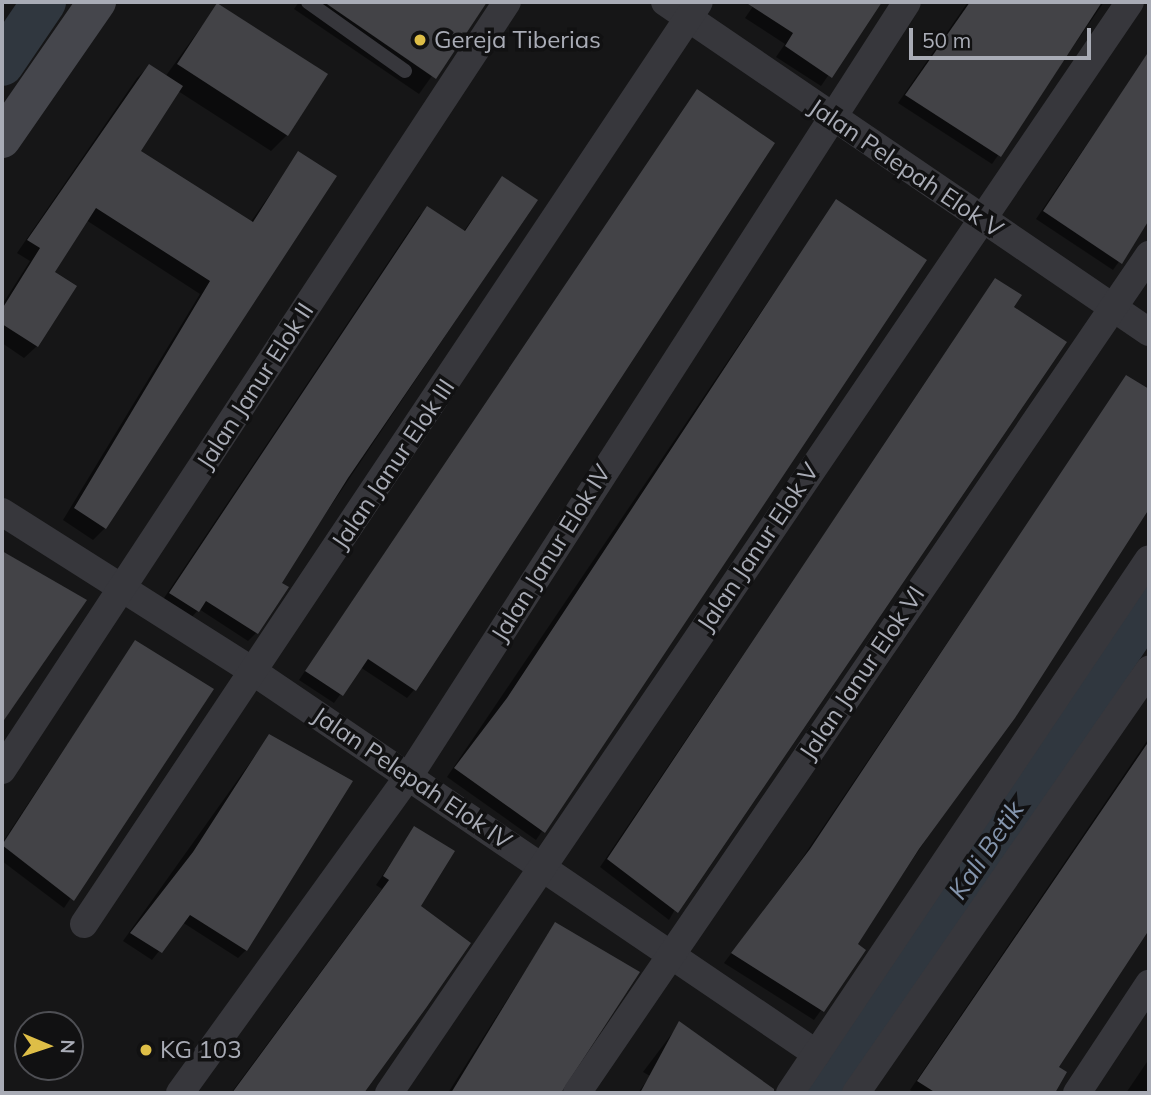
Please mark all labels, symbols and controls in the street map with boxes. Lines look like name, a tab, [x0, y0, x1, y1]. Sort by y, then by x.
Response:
scale bar	[913, 14, 1095, 58]
place label: Gereja Tiberias	[434, 26, 601, 54]
text: 50 m	[922, 27, 971, 53]
marker: Gereja Tiberias	[412, 32, 428, 48]
street label: Jalan Pelepah Elok V	[804, 92, 1008, 244]
street label: Jalan Janur Elok II	[191, 297, 319, 475]
street label: Jalan Janur Elok III	[326, 374, 460, 554]
street label: Jalan Janur Elok V	[691, 457, 825, 637]
street label: Jalan Janur Elok IV	[485, 459, 617, 647]
street label: Jalan Janur Elok VI	[793, 581, 931, 765]
street label: Jalan Pelepah Elok IV	[307, 701, 517, 855]
water label: Kali Betik	[942, 795, 1030, 905]
north arrow	[14, 1011, 84, 1081]
place label: KG 103	[160, 1036, 242, 1064]
text: N	[56, 1039, 80, 1054]
marker: KG 103	[138, 1042, 154, 1058]

